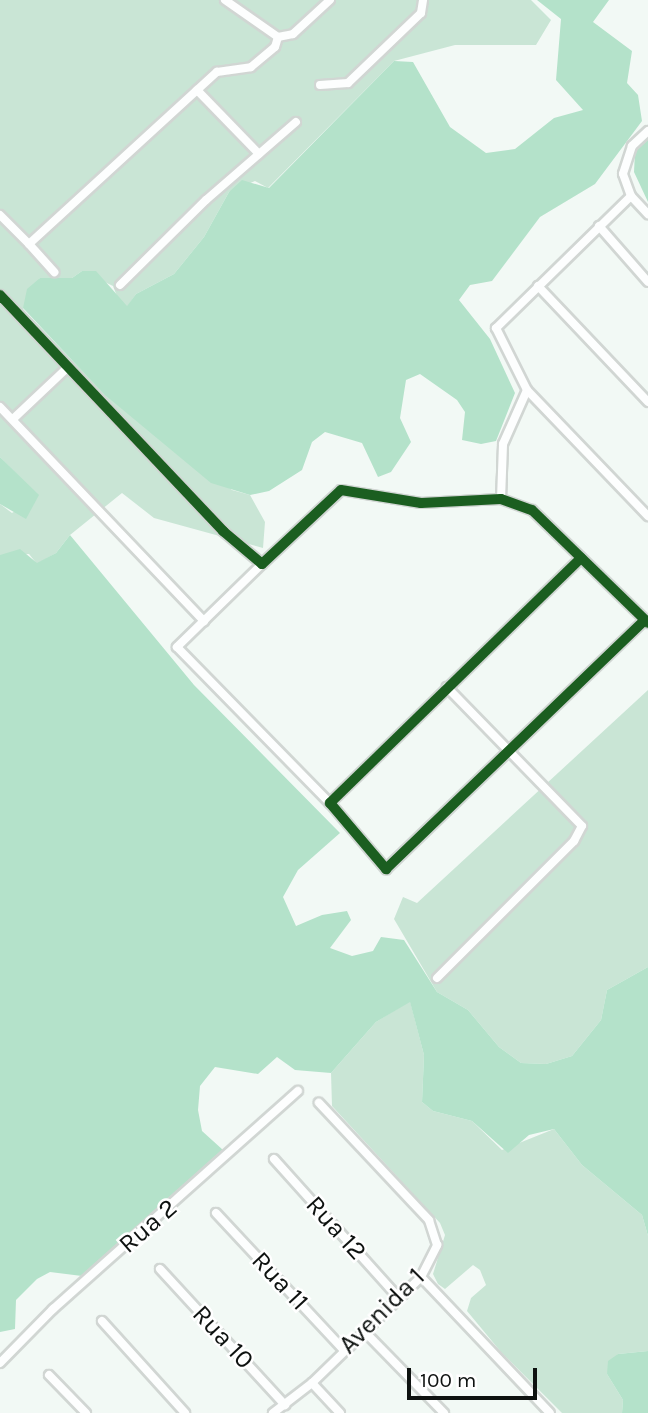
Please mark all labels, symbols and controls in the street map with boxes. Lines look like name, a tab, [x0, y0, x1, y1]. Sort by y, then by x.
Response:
street label: Rua 12	[299, 1189, 373, 1267]
street label: Rua 2	[112, 1192, 184, 1260]
street label: Rua 11	[245, 1245, 315, 1317]
street label: Avenida 1	[333, 1262, 431, 1360]
street label: Rua 10	[186, 1299, 260, 1375]
scale bar	[410, 1354, 540, 1398]
text: 100 m	[420, 1368, 477, 1392]

